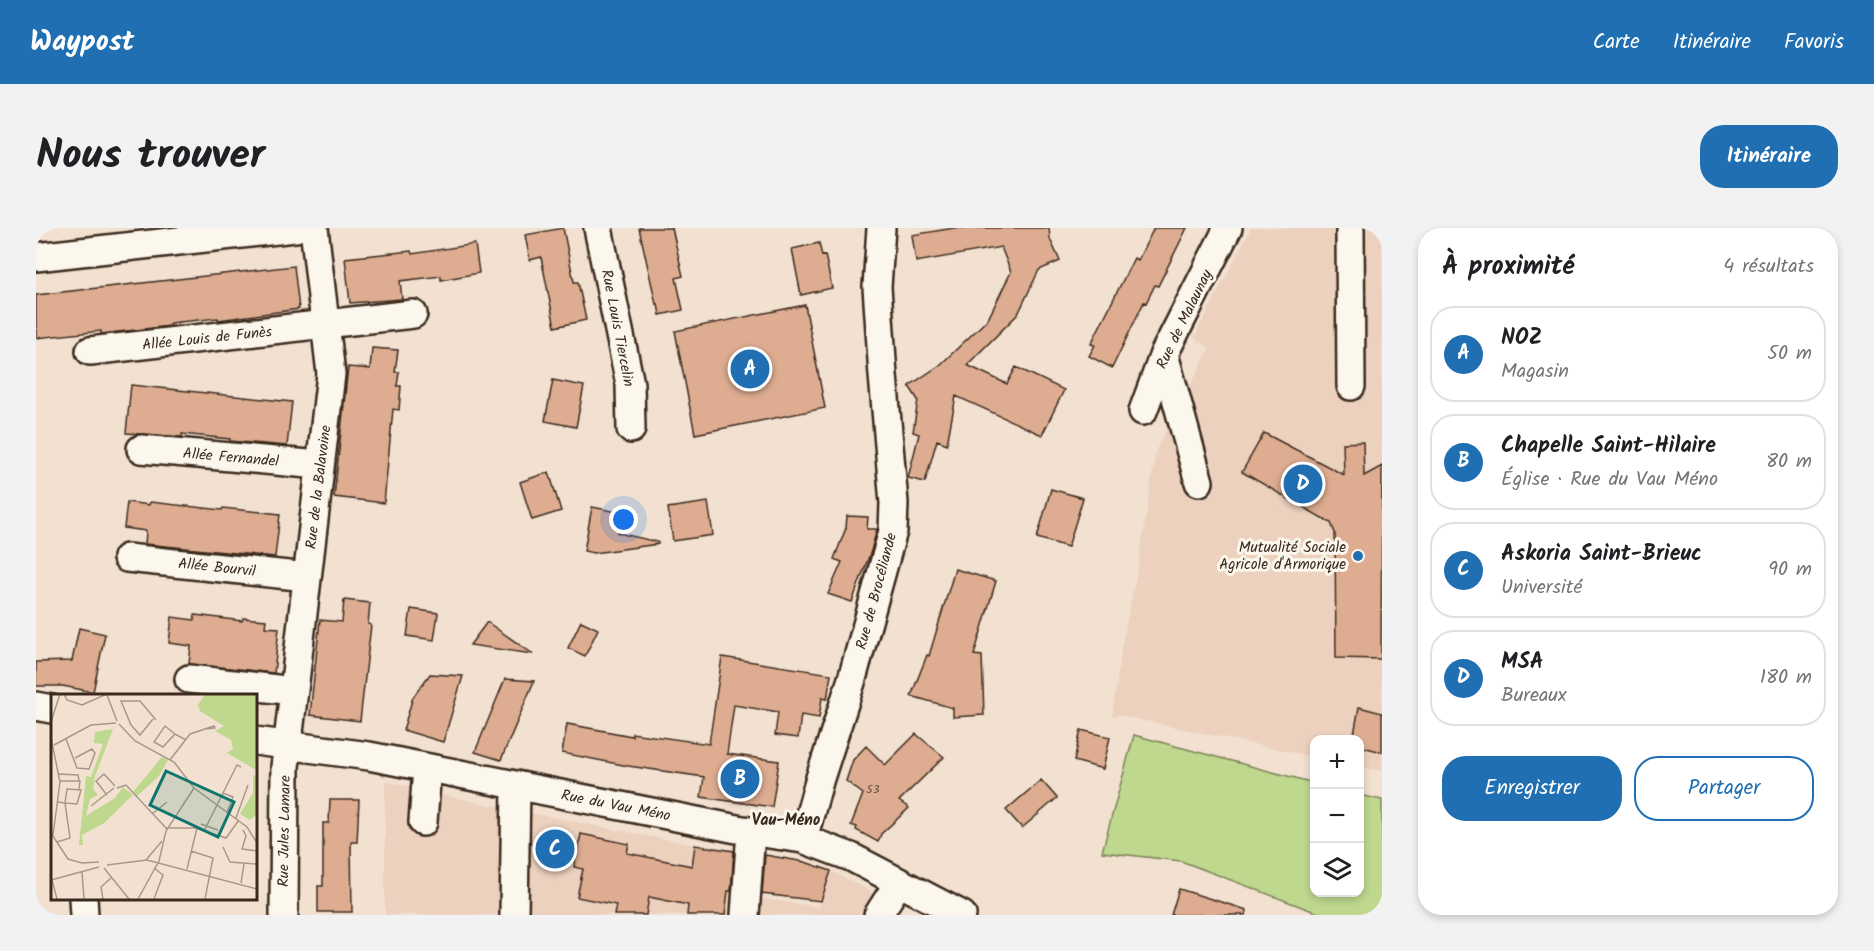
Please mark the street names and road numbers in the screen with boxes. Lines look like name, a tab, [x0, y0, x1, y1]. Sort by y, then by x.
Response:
street label: Rue de Malaunay	[1150, 265, 1220, 373]
street label: Rue Louis Tiercelin	[594, 268, 640, 389]
street label: Allée Louis de Funès	[141, 320, 274, 358]
street label: Rue de la Balavoine	[299, 424, 339, 550]
street label: Allée Fernandel	[182, 442, 280, 474]
street label: Rue de Brocéliande	[850, 530, 904, 652]
street label: Allée Bourvil	[177, 552, 257, 584]
street label: Rue Jules Lamare	[272, 775, 298, 887]
street label: Rue du Vau Méno	[559, 784, 673, 828]

